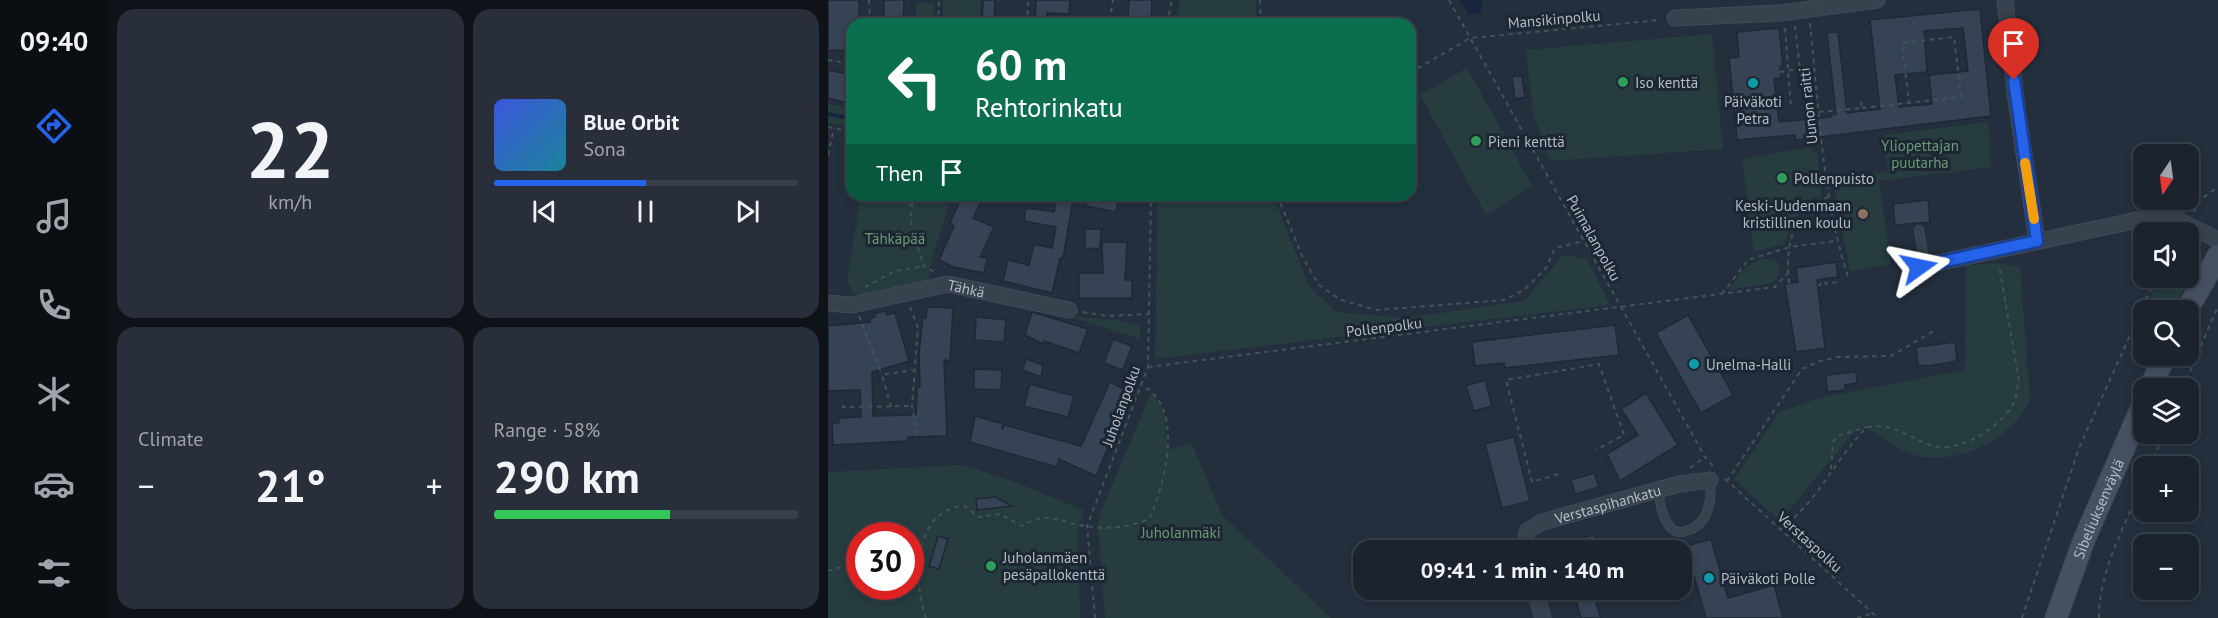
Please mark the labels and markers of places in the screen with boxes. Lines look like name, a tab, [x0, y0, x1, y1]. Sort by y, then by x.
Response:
pin	[1988, 18, 2039, 80]
place label: Iso kenttä	[1635, 73, 1698, 92]
marker: Iso kenttä	[1616, 75, 1630, 89]
marker: Päiväkoti Petra	[1746, 76, 1760, 90]
place label: Päiväkoti Petra	[1724, 92, 1782, 128]
place label: Pieni kenttä	[1488, 132, 1565, 151]
marker: Pieni kenttä	[1469, 134, 1483, 148]
place label: Pollenpuisto	[1794, 169, 1874, 188]
marker: Pollenpuisto	[1775, 171, 1789, 185]
place label: Keski-Uudenmaan kristillinen koulu	[1735, 196, 1851, 232]
marker: Keski-Uudenmaan kristillinen koulu	[1856, 207, 1870, 221]
place label: Unelma-Halli	[1706, 355, 1791, 374]
marker: Unelma-Halli	[1687, 357, 1701, 371]
place label: Juholanmäen pesäpallokenttä	[1002, 548, 1105, 584]
marker: Juholanmäen pesäpallokenttä	[984, 559, 998, 573]
place label: Päiväkoti Polle	[1721, 569, 1815, 588]
marker: Päiväkoti Polle	[1702, 571, 1716, 585]

